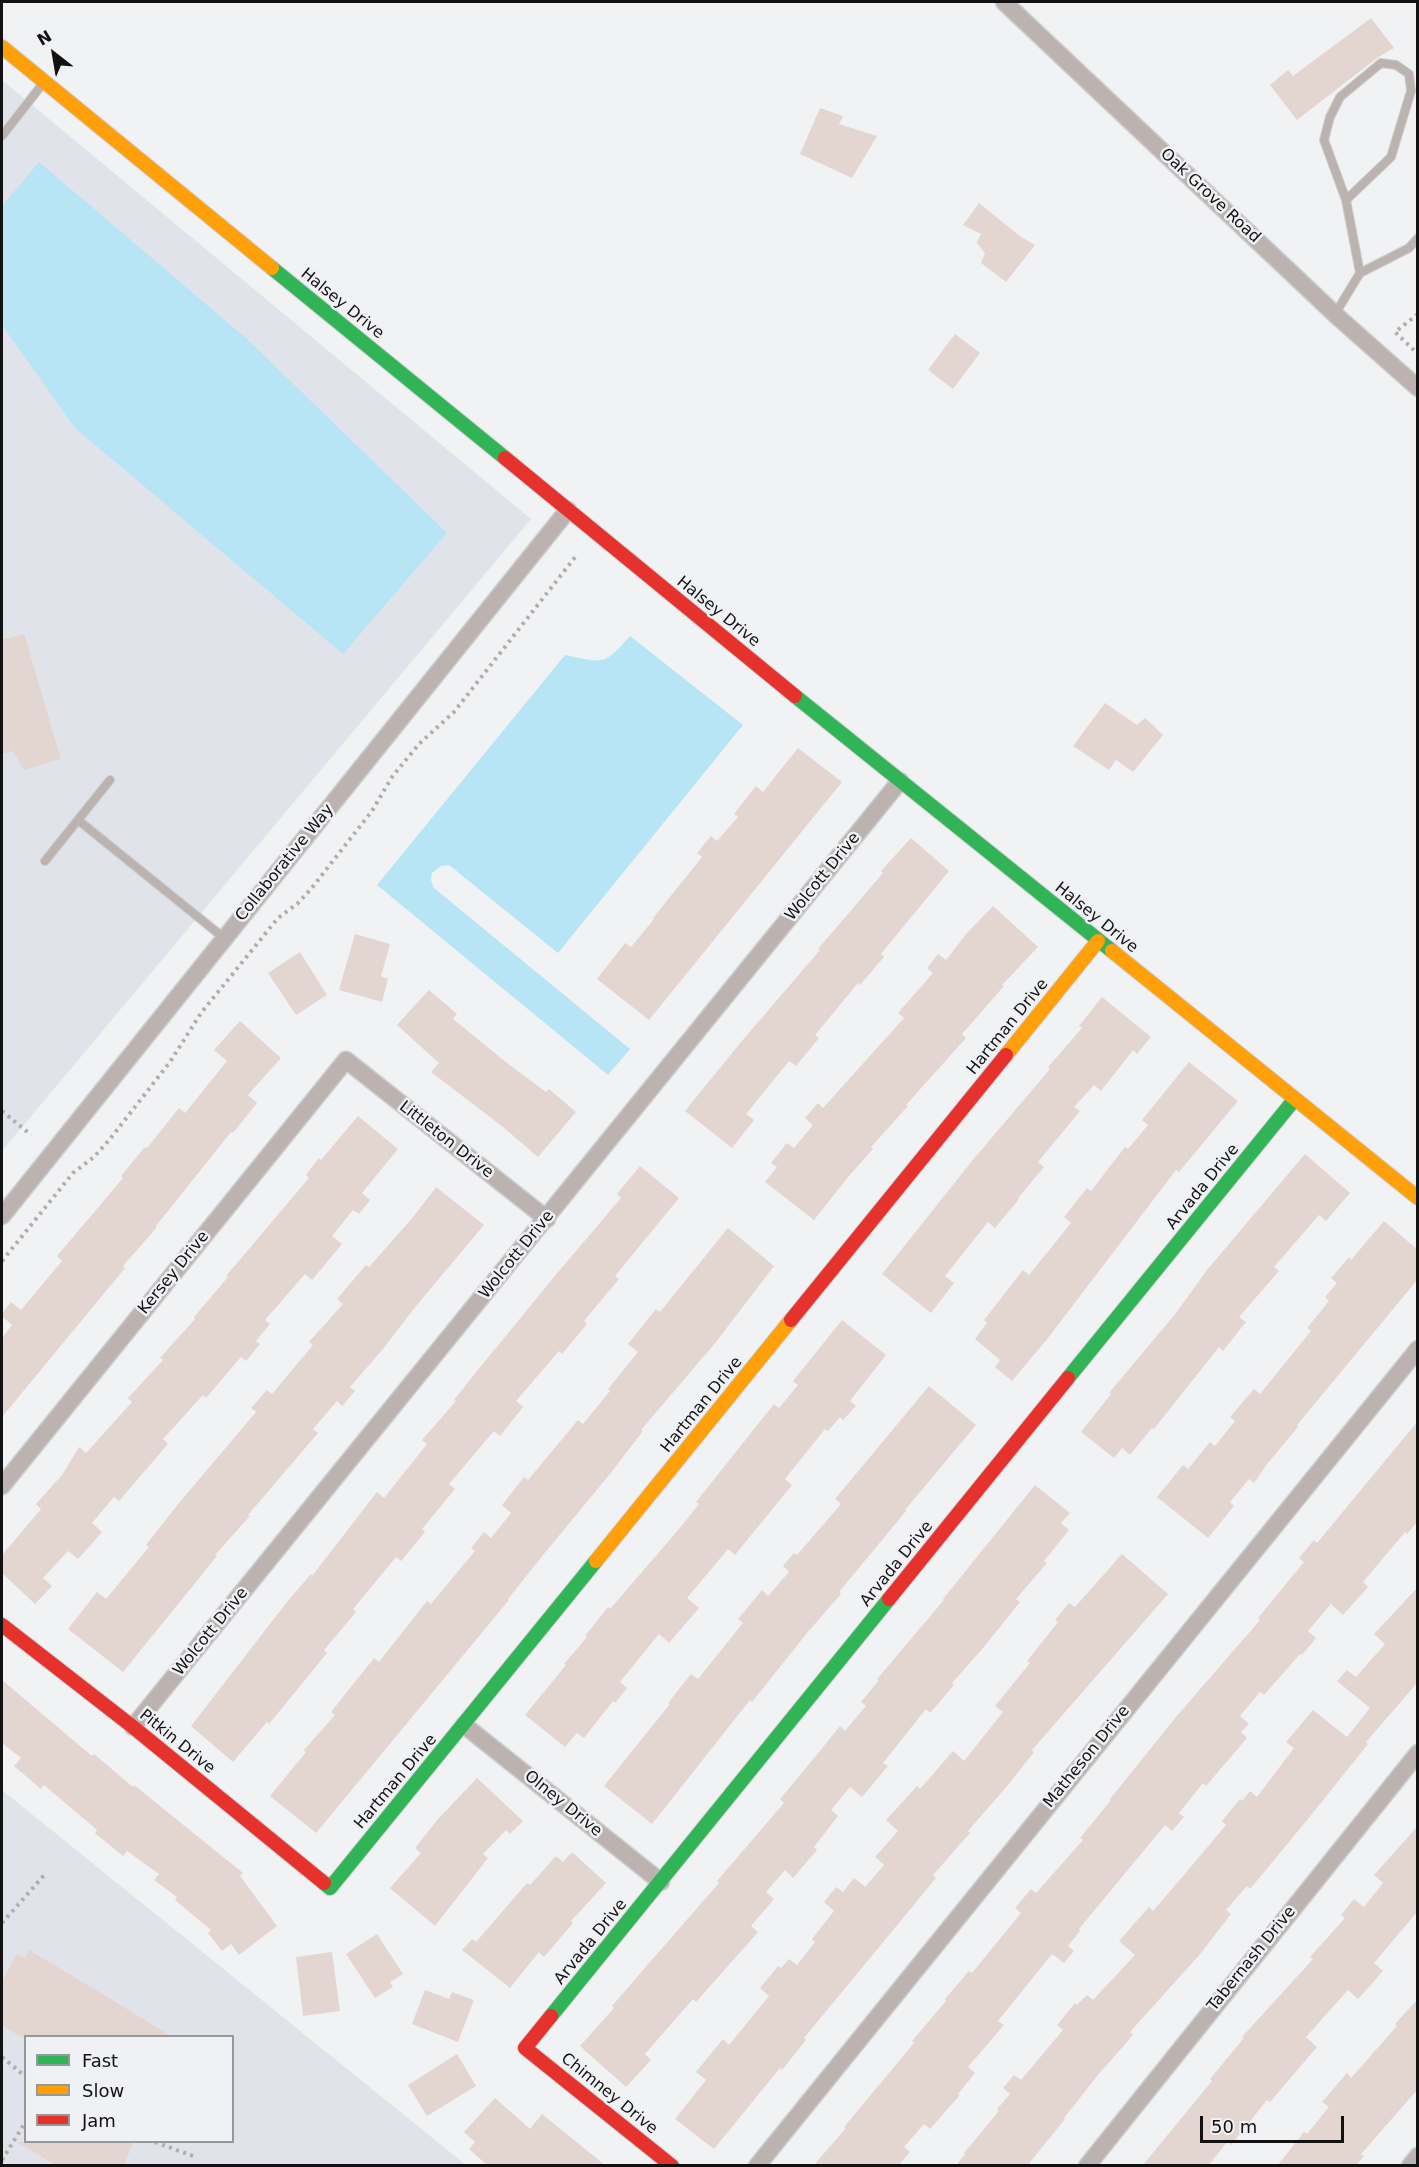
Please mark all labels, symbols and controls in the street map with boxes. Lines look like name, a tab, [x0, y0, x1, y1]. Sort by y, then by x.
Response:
north arrow	[24, 24, 84, 84]
text: N	[34, 27, 55, 50]
street label: Oak Grove Road	[1156, 145, 1264, 247]
street label: Halsey Drive	[296, 265, 388, 343]
street label: Halsey Drive	[672, 573, 764, 651]
street label: Collaborative Way	[232, 801, 338, 925]
street label: Wolcott Drive	[782, 829, 864, 925]
street label: Halsey Drive	[1050, 879, 1142, 957]
street label: Hartman Drive	[963, 975, 1053, 1079]
street label: Littleton Drive	[395, 1097, 497, 1183]
street label: Arvada Drive	[1163, 1140, 1243, 1234]
street label: Wolcott Drive	[476, 1207, 558, 1303]
street label: Kersey Drive	[135, 1228, 213, 1318]
street label: Hartman Drive	[657, 1353, 747, 1457]
street label: Arvada Drive	[857, 1517, 937, 1611]
street label: Wolcott Drive	[170, 1584, 252, 1680]
street label: Matheson Drive	[1040, 1702, 1134, 1812]
street label: Pitkin Drive	[135, 1706, 219, 1778]
street label: Hartman Drive	[351, 1731, 441, 1833]
street label: Olney Drive	[520, 1767, 606, 1841]
street label: Arvada Drive	[551, 1895, 631, 1989]
street label: Tabernash Drive	[1204, 1903, 1300, 2015]
legend	[24, 2035, 234, 2143]
street label: Chimney Drive	[557, 2049, 661, 2139]
text: Fast	[82, 2050, 118, 2071]
text: Slow	[82, 2080, 124, 2101]
scale bar	[1203, 2104, 1347, 2142]
text: Jam	[82, 2110, 116, 2131]
text: 50 m	[1211, 2116, 1257, 2137]

